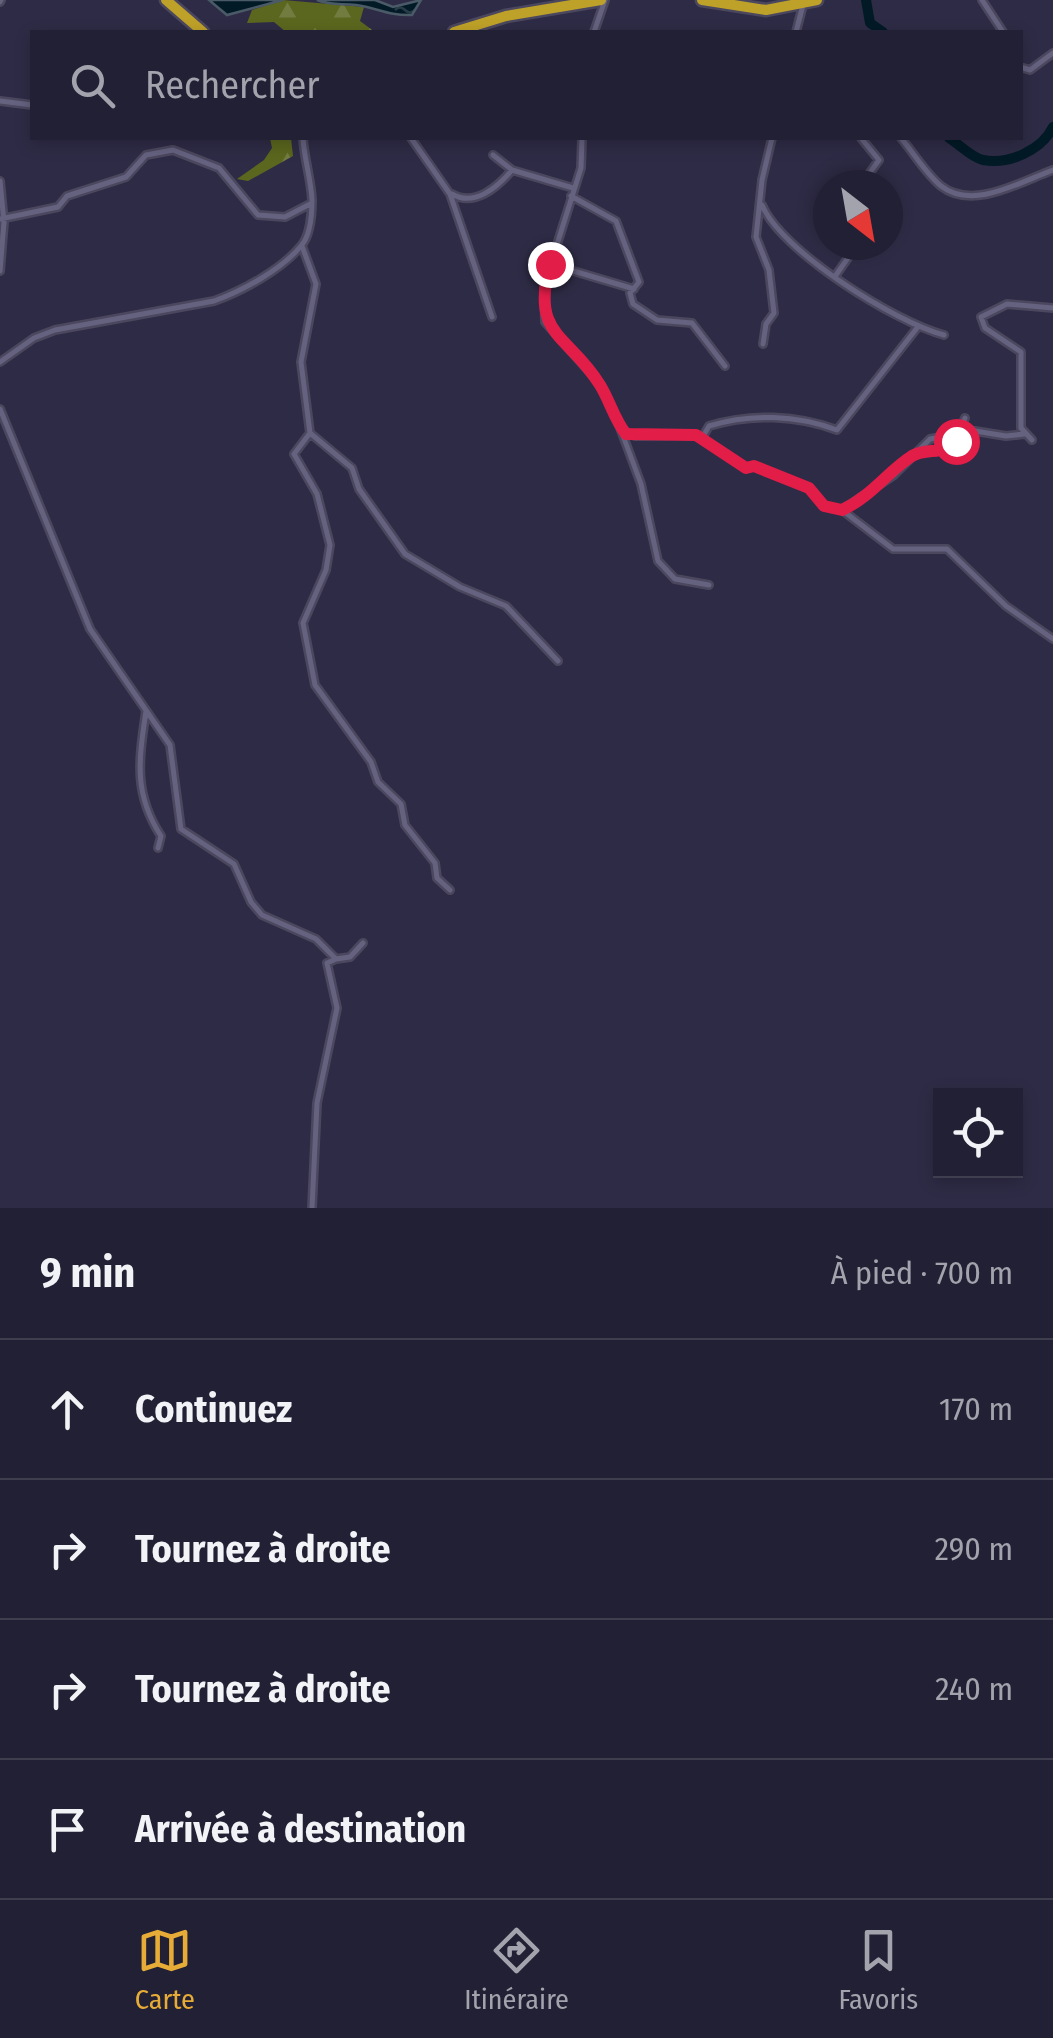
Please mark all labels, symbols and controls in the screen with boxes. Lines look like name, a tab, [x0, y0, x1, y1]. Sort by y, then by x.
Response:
search box	[30, 30, 1023, 140]
icon: search	[65, 58, 120, 113]
text: Rechercher	[145, 62, 320, 108]
north arrow	[813, 170, 903, 260]
route end	[528, 242, 574, 288]
route start	[934, 419, 980, 465]
map controls	[933, 1088, 1023, 1178]
button: locate	[933, 1088, 1023, 1178]
text: 9 min	[40, 1248, 135, 1298]
text: À pied · 700 m	[831, 1254, 1013, 1292]
icon: ahead	[40, 1382, 95, 1437]
text: Continuez	[135, 1386, 292, 1432]
text: 170 m	[939, 1390, 1013, 1428]
icon: right	[40, 1522, 95, 1577]
text: Tournez à droite	[135, 1526, 391, 1572]
text: 290 m	[935, 1530, 1013, 1568]
icon: right	[40, 1662, 95, 1717]
text: Tournez à droite	[135, 1666, 391, 1712]
text: 240 m	[935, 1670, 1013, 1708]
icon: arrive	[40, 1802, 95, 1857]
text: Arrivée à destination	[135, 1806, 466, 1852]
tab: Carte	[135, 1923, 195, 2016]
tab: Itinéraire	[464, 1923, 569, 2016]
tab: Favoris	[838, 1923, 918, 2016]

